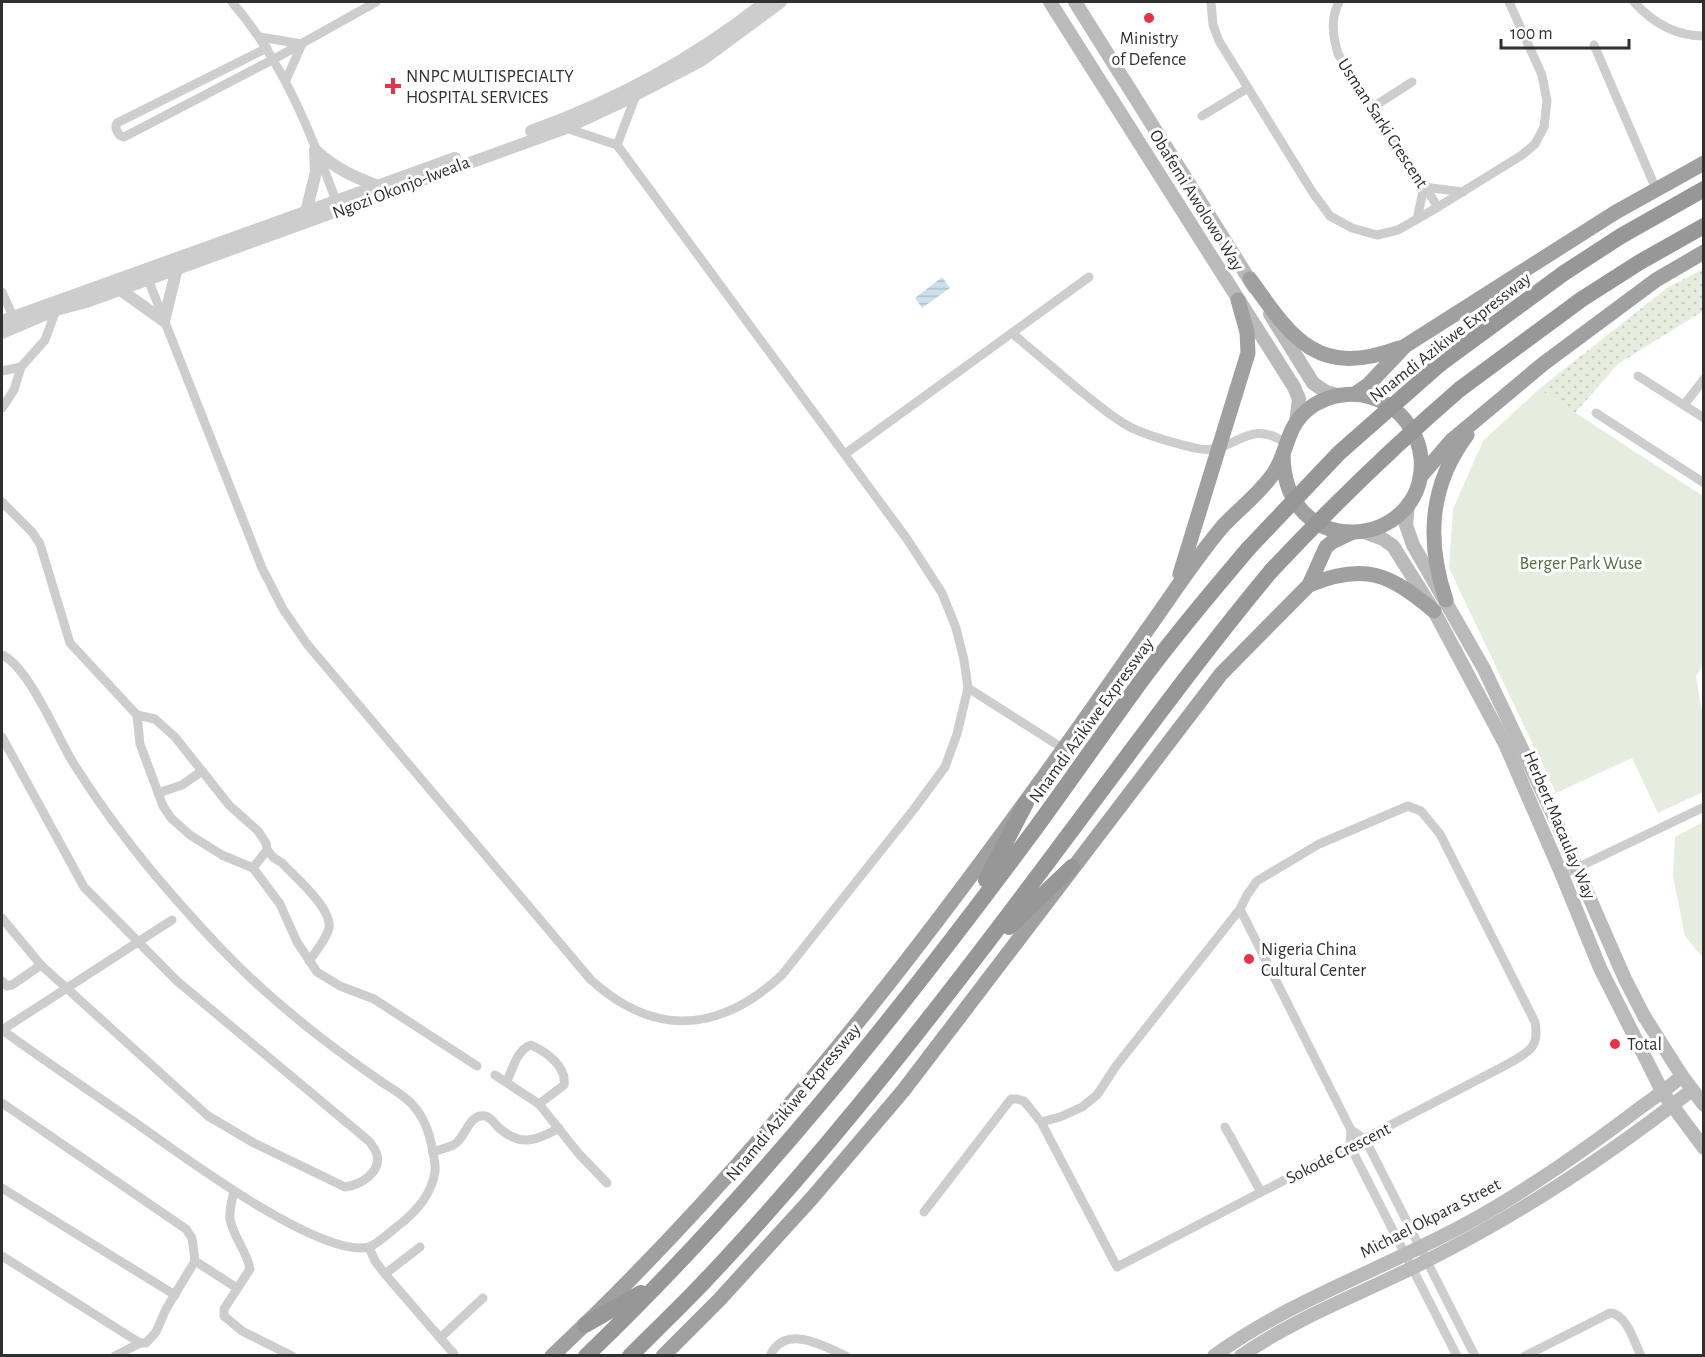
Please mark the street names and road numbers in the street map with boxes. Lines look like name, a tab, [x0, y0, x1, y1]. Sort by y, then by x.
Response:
street label: Usman Sarki Crescent	[1334, 56, 1431, 192]
street label: Obafemi Awolowo Way	[1146, 127, 1247, 274]
street label: Ngozi Okonjo-Iweala	[330, 153, 472, 222]
street label: Nnamdi Azikiwe Expressway	[1367, 269, 1535, 406]
street label: Nnamdi Azikiwe Expressway	[1026, 635, 1158, 806]
street label: Herbert Macaulay Way	[1520, 749, 1599, 902]
street label: Nnamdi Azikiwe Expressway	[723, 1020, 865, 1185]
street label: Sokode Crescent	[1283, 1120, 1394, 1188]
street label: Michael Okpara Street	[1357, 1176, 1504, 1262]

